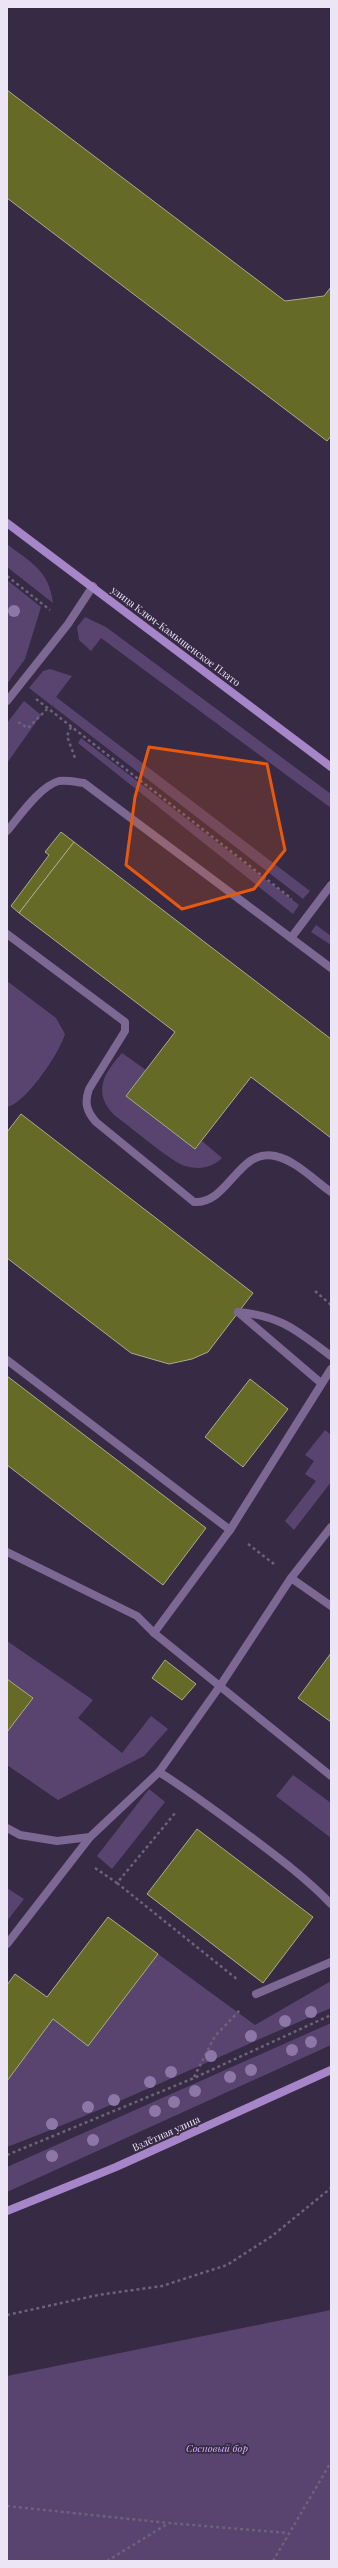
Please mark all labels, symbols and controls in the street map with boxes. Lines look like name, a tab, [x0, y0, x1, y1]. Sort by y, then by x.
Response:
street label: улица Ключ-Камышенское Плато	[108, 582, 244, 690]
street label: Взлётная улица	[130, 2112, 202, 2154]
park label: Сосновый бор	[186, 2441, 248, 2455]

